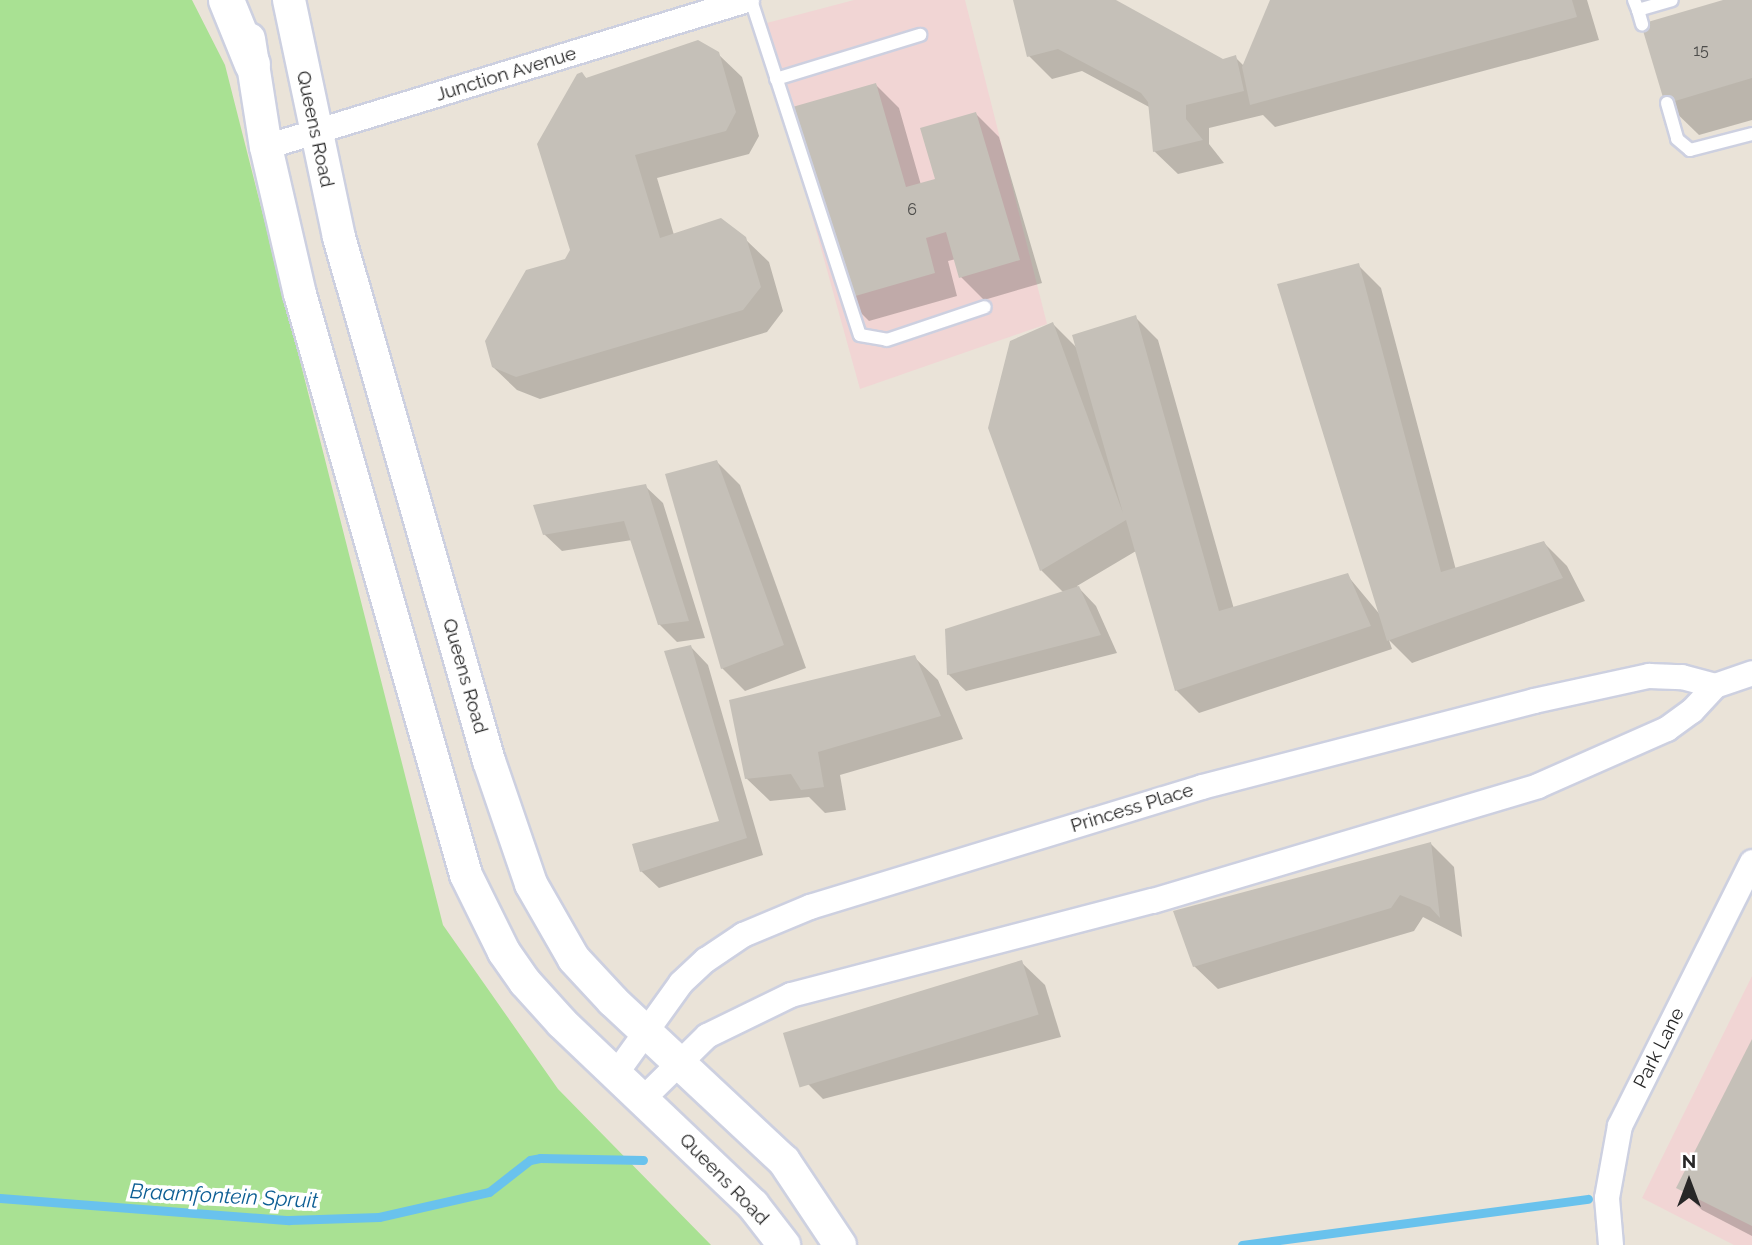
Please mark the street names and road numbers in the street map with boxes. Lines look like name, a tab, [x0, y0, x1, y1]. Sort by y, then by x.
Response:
street label: Junction Avenue	[433, 42, 579, 106]
street label: Queens Road	[292, 69, 338, 189]
street label: Queens Road	[438, 616, 492, 736]
street label: Princess Place	[1068, 778, 1196, 838]
street label: Park Lane	[1629, 1004, 1689, 1092]
street label: Queens Road	[675, 1128, 773, 1230]

